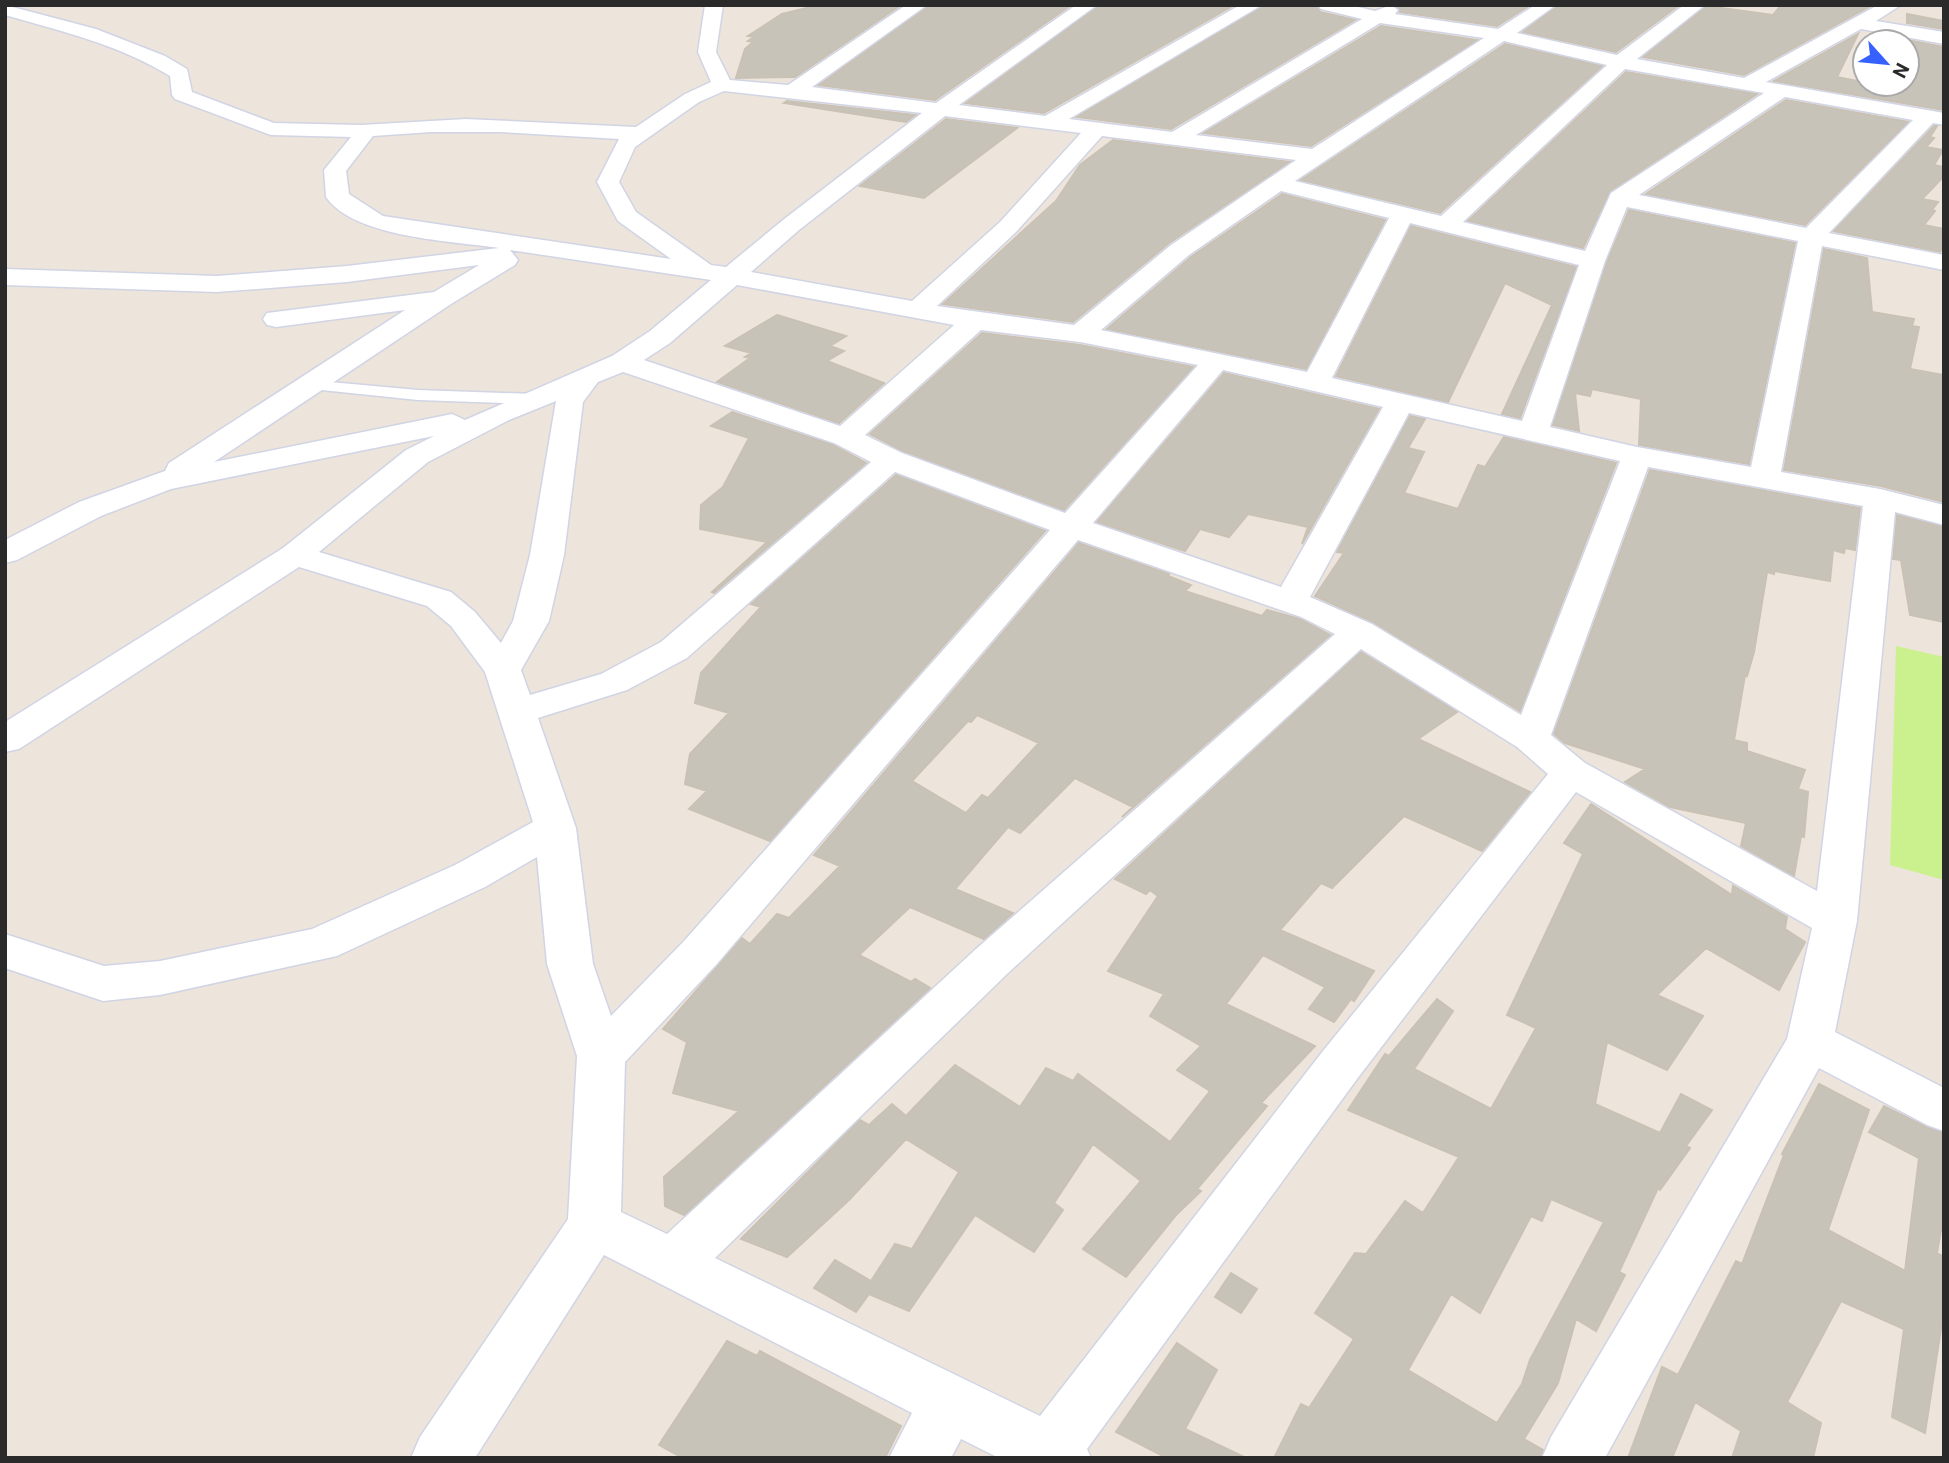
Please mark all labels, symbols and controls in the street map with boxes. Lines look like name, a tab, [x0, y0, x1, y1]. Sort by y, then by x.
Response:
north arrow	[1851, 28, 1921, 98]
text: N	[1887, 59, 1914, 82]

